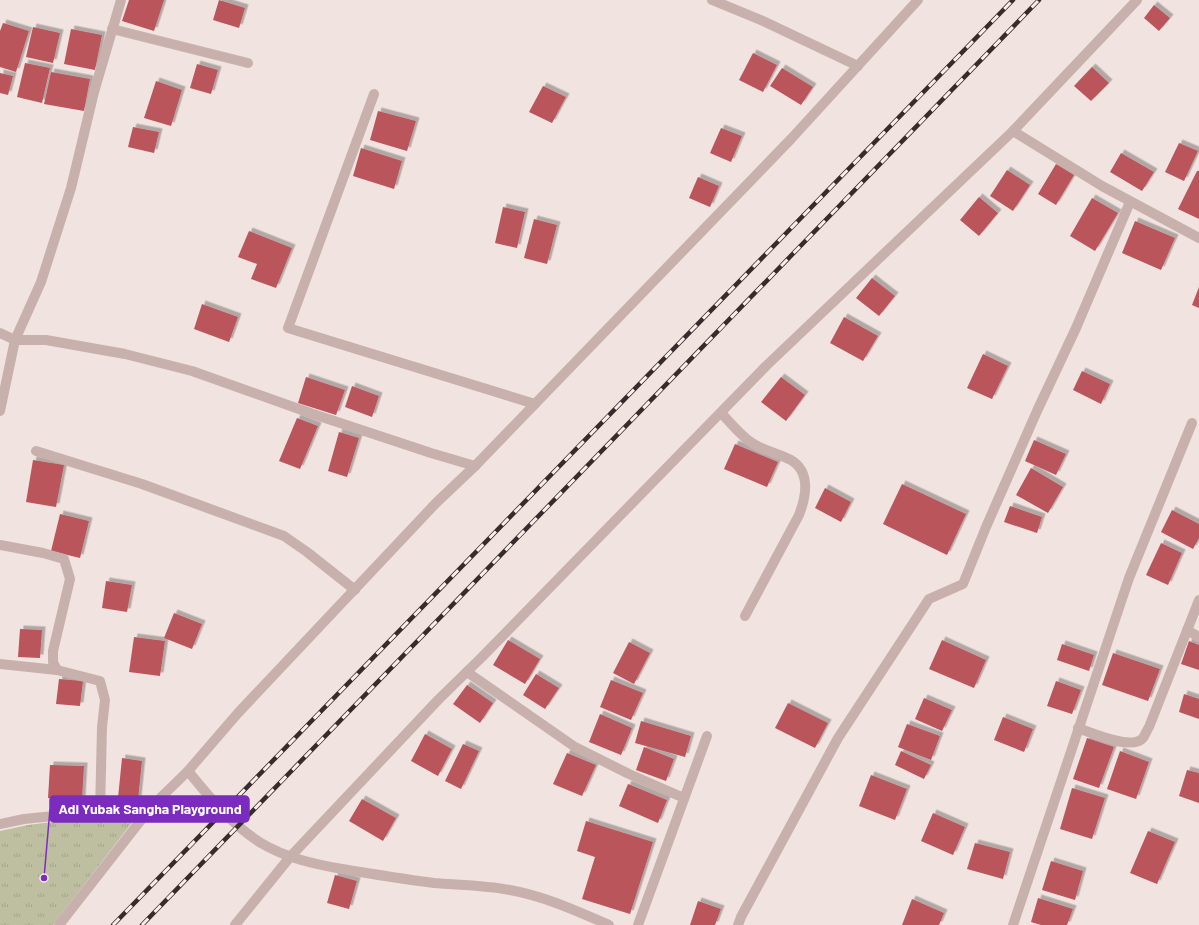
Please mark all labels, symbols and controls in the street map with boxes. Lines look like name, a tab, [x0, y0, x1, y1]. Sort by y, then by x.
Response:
callout: Adi Yubak Sangha Playground	[50, 796, 249, 822]
text: Adi Yubak Sangha Playground	[58, 800, 242, 817]

